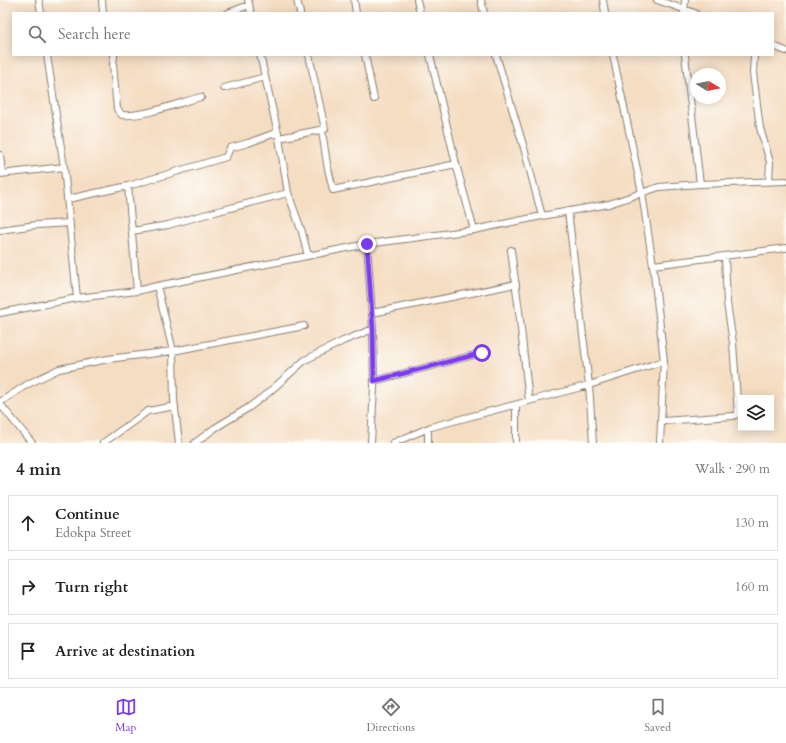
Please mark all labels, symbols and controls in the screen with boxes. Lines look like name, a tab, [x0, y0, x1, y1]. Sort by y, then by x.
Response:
search box	[12, 12, 774, 56]
icon: search	[26, 23, 48, 45]
text: Search here	[58, 24, 131, 44]
north arrow	[690, 68, 726, 104]
route end	[358, 235, 376, 253]
route start	[473, 344, 491, 362]
map controls	[738, 395, 774, 431]
button: layers	[738, 395, 774, 431]
text: 4 min	[16, 458, 61, 481]
text: Walk · 290 m	[695, 460, 770, 478]
text: Continue	[55, 504, 120, 524]
icon: ahead	[17, 512, 39, 534]
text: 130 m	[735, 514, 769, 532]
text: Edokpa Street	[55, 524, 131, 542]
icon: right	[17, 576, 39, 598]
text: Turn right	[55, 577, 128, 597]
text: 160 m	[735, 578, 769, 596]
icon: arrive	[17, 640, 39, 662]
text: Arrive at destination	[55, 641, 195, 661]
tab: Map	[115, 696, 137, 735]
tab: Directions	[366, 696, 415, 735]
tab: Saved	[645, 696, 671, 735]

